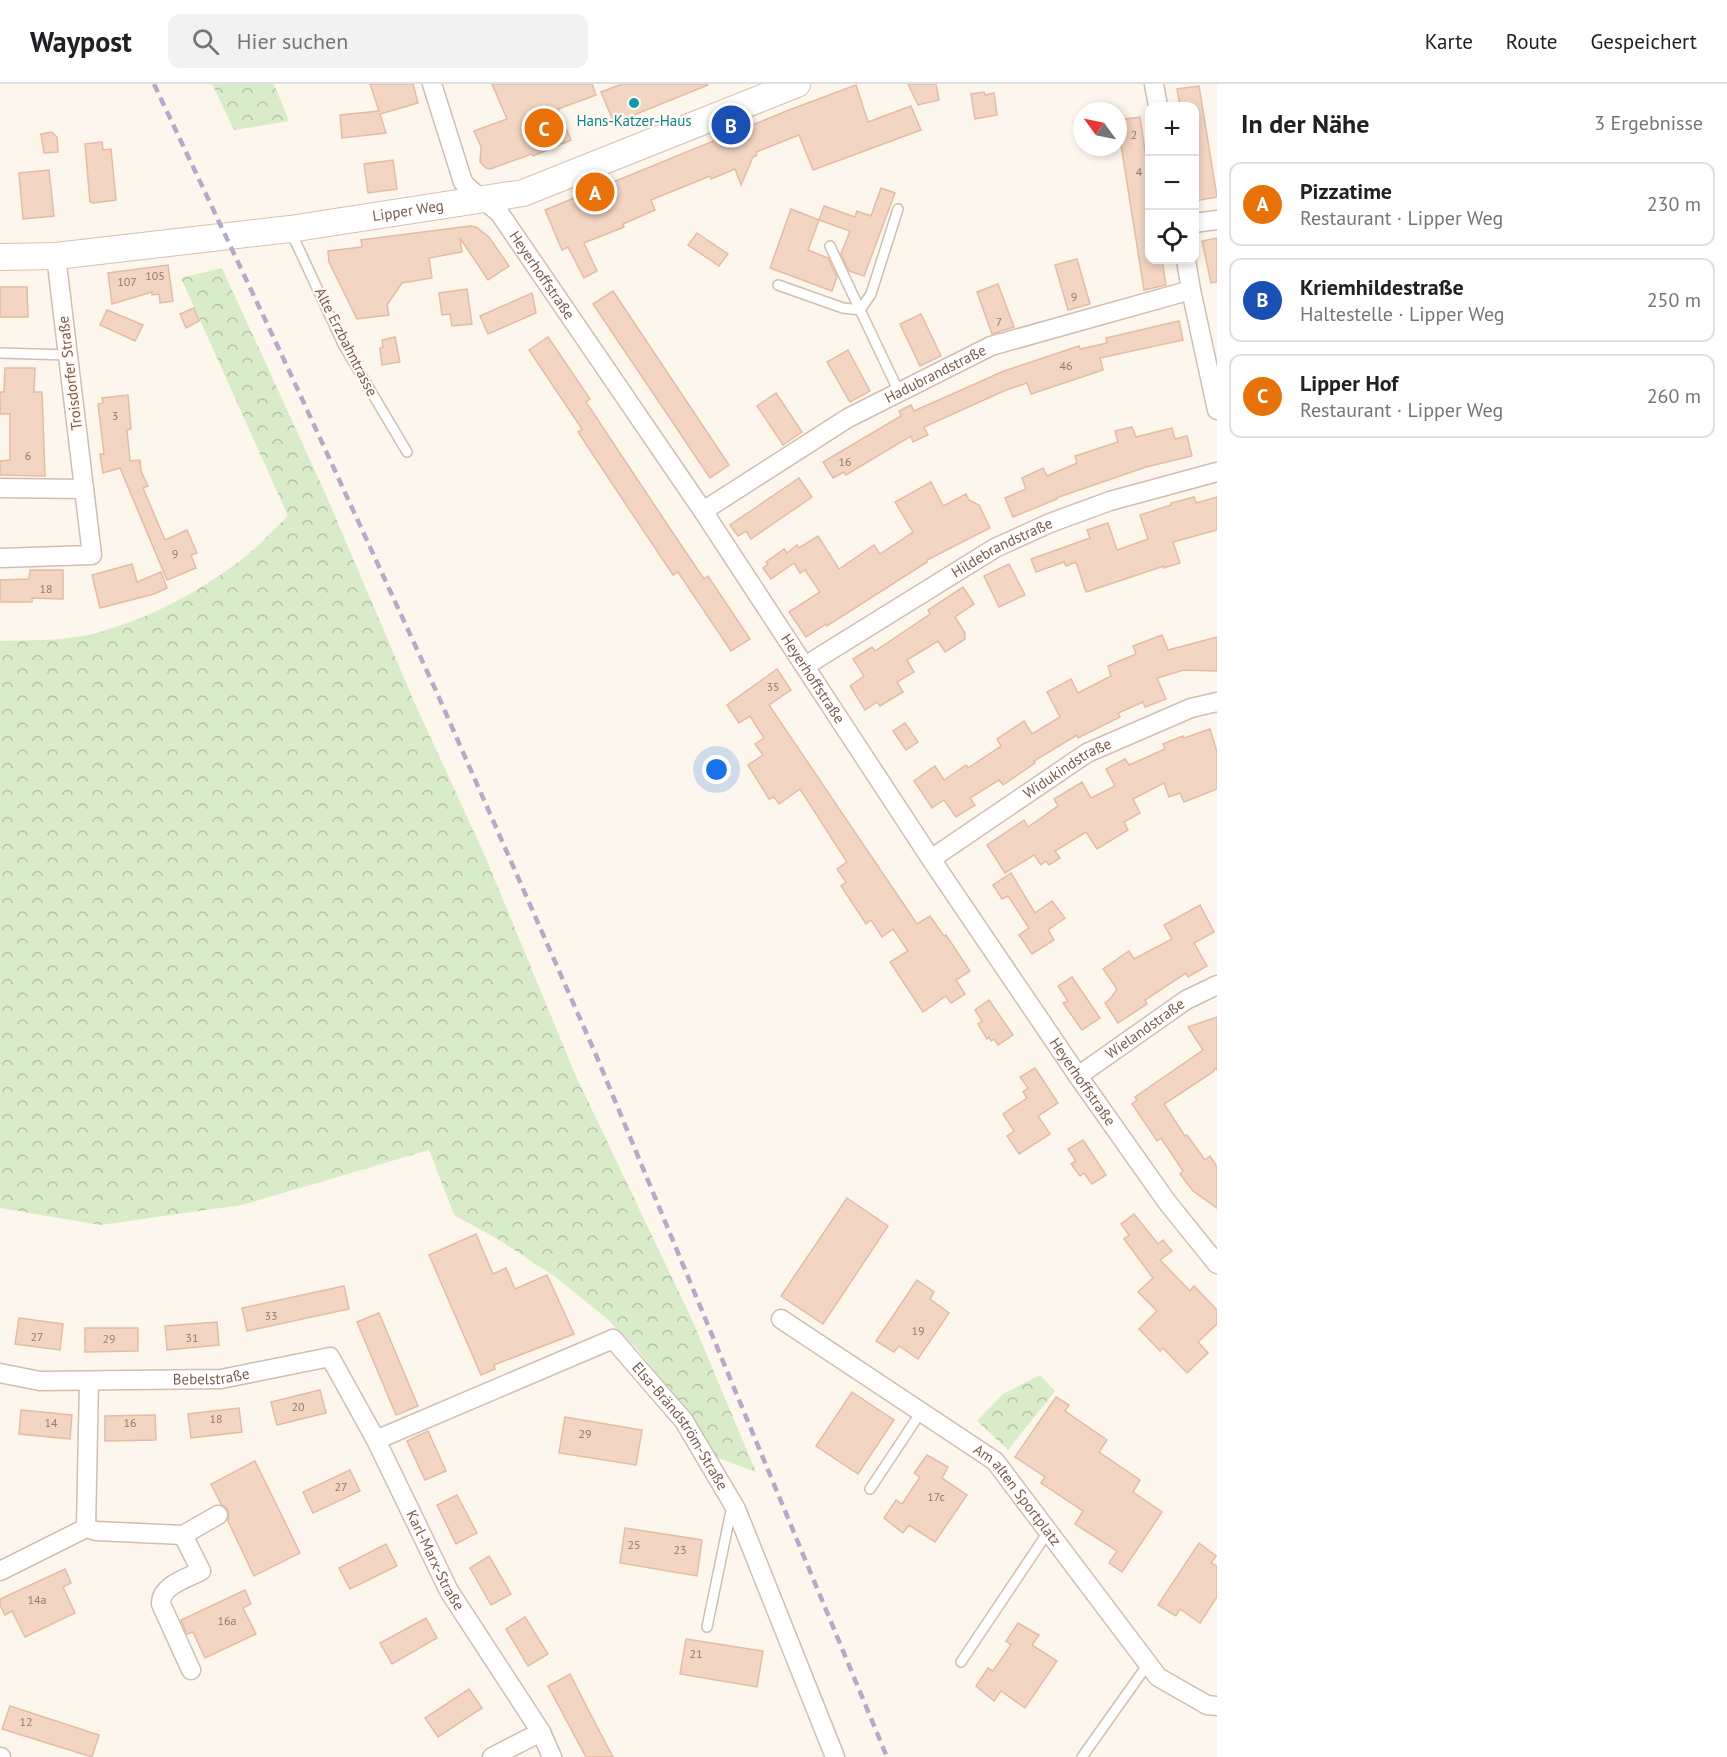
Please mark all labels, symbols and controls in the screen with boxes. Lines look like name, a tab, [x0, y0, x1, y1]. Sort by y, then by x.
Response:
search box	[168, 14, 588, 68]
text: Waypost	[30, 23, 132, 60]
icon: search	[189, 25, 222, 58]
text: Hier suchen	[237, 27, 348, 55]
text: Karte	[1425, 28, 1473, 55]
text: Route	[1506, 28, 1557, 55]
text: Gespeichert	[1590, 28, 1697, 55]
marker: Hans-Katzer-Haus	[627, 96, 641, 110]
pin: B	[712, 102, 750, 147]
north arrow	[1073, 102, 1127, 156]
map controls	[1145, 102, 1199, 264]
button: +	[1145, 102, 1199, 156]
pin: C	[524, 106, 564, 150]
text: In der Nähe	[1241, 107, 1369, 140]
text: 3 Ergebnisse	[1594, 110, 1703, 136]
place label: Hans-Katzer-Haus	[576, 111, 692, 130]
house number: 2	[1131, 127, 1137, 142]
button: −	[1145, 156, 1199, 210]
house number: 4	[1136, 164, 1143, 179]
pin: A	[576, 170, 614, 214]
text: Pizzatime	[1300, 177, 1392, 205]
text: A	[1256, 191, 1269, 217]
text: 230 m	[1647, 191, 1701, 217]
street label: Lipper Weg	[371, 195, 445, 225]
text: Restaurant · Lipper Weg	[1300, 205, 1503, 231]
button: locate	[1145, 210, 1199, 264]
street label: Heyerhoffstraße	[505, 227, 579, 323]
house number: 105	[145, 268, 165, 283]
text: Kriemhildestraße	[1300, 273, 1464, 301]
house number: 107	[117, 274, 137, 289]
street label: Alte Erzbahntrasse	[311, 284, 382, 399]
text: B	[1257, 287, 1268, 313]
text: 250 m	[1647, 287, 1701, 313]
house number: 9	[1071, 289, 1077, 304]
text: Haltestelle · Lipper Weg	[1300, 301, 1505, 327]
house number: 7	[996, 314, 1002, 329]
street label: Troisdorfer Straße	[53, 315, 86, 431]
street label: Hadubrandstraße	[881, 340, 989, 407]
house number: 46	[1059, 358, 1073, 373]
text: Lipper Hof	[1300, 369, 1398, 397]
text: C	[1257, 383, 1268, 409]
text: 260 m	[1647, 383, 1701, 409]
text: Restaurant · Lipper Weg	[1300, 397, 1503, 423]
house number: 3	[112, 408, 118, 423]
house number: 6	[25, 448, 31, 463]
house number: 16	[838, 454, 852, 469]
street label: Hildebrandstraße	[948, 513, 1055, 582]
house number: 9	[172, 546, 178, 561]
house number: 18	[39, 581, 53, 596]
street label: Heyerhoffstraße	[777, 630, 849, 727]
house number: 35	[766, 679, 780, 694]
street label: Widukindstraße	[1019, 734, 1114, 803]
your location	[702, 755, 731, 784]
street label: Wielandstraße	[1101, 994, 1188, 1063]
street label: Heyerhoffstraße	[1046, 1034, 1120, 1129]
house number: 33	[264, 1308, 278, 1323]
house number: 19	[911, 1323, 925, 1338]
house number: 27	[30, 1329, 44, 1344]
house number: 31	[185, 1330, 199, 1345]
house number: 29	[102, 1331, 116, 1346]
street label: Elsa-Brändström-Straße	[628, 1358, 733, 1493]
street label: Bebelstraße	[173, 1364, 251, 1389]
house number: 20	[291, 1399, 305, 1414]
house number: 18	[209, 1411, 223, 1426]
house number: 14	[44, 1415, 58, 1430]
house number: 16	[123, 1415, 137, 1430]
house number: 29	[578, 1426, 592, 1441]
street label: Am alten Sportplatz	[970, 1439, 1066, 1550]
house number: 27	[334, 1479, 348, 1494]
house number: 17c	[927, 1489, 945, 1504]
street label: Karl-Marx-Straße	[402, 1507, 469, 1614]
house number: 25	[627, 1537, 641, 1552]
house number: 23	[673, 1542, 687, 1557]
house number: 14a	[27, 1592, 47, 1607]
house number: 16a	[217, 1613, 237, 1628]
house number: 21	[689, 1646, 703, 1661]
house number: 12	[19, 1714, 33, 1729]

